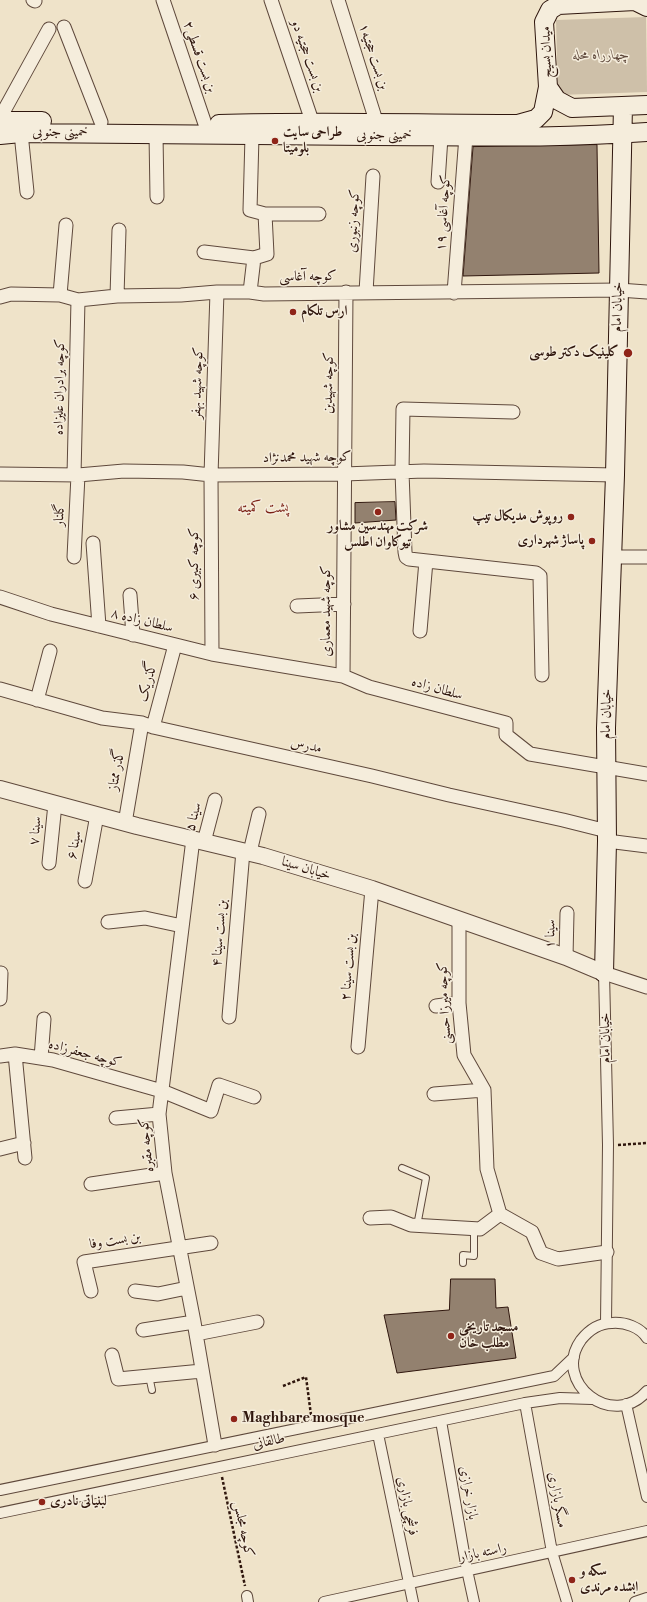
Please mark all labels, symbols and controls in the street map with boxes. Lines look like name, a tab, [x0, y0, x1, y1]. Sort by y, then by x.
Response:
street label: بن بست حجتیه دو	[287, 18, 327, 94]
street label: بن بست قسطی۲	[179, 19, 219, 95]
street label: بن بست حجتیه۱	[354, 22, 392, 92]
street label: میدان بسیج	[538, 26, 556, 78]
park label: چهارراه محله	[573, 48, 629, 64]
street label: خمینی جنوبی	[32, 125, 88, 141]
place label: طراحی سایت بلومیتا	[283, 125, 342, 158]
street label: خمینی جنوبی	[356, 128, 412, 144]
marker: طراحی سایت بلومیتا	[270, 136, 280, 146]
street label: کوچه آغاسی ۱۹	[433, 174, 455, 252]
street label: کوچه زنبوری	[344, 189, 364, 253]
street label: کوچه آغاسی	[279, 268, 337, 286]
street label: خیابان امام	[609, 282, 627, 332]
place label: ارس تلکام	[301, 304, 348, 320]
marker: ارس تلکام	[288, 307, 298, 317]
street label: کوچه برادران علیزاده	[51, 339, 69, 435]
place label: کلینیک دکتر طوسی	[529, 345, 619, 361]
street label: کوچه شهید بهفر	[188, 347, 208, 419]
marker: کلینیک دکتر طوسی	[622, 347, 634, 359]
street label: کوچه شهیدین	[320, 352, 338, 414]
street label: کوچه شهید محمدنژاد	[263, 449, 351, 467]
district label: پشت کمیته	[237, 499, 289, 517]
street label: گلنار	[51, 503, 69, 527]
marker: شرکت مهندسین مشاور تیوکاوان اطلس	[373, 507, 383, 517]
place label: روپوش مدیکال تیپ	[472, 509, 563, 525]
marker: روپوش مدیکال تیپ	[566, 512, 576, 522]
place label: شرکت مهندسین مشاور تیوکاوان اطلس	[328, 519, 428, 552]
street label: کوچه کبیری ۶	[187, 528, 203, 600]
place label: پاساژ شهرداری	[517, 533, 584, 549]
marker: پاساژ شهرداری	[587, 536, 597, 546]
street label: کوچه شهید معماری	[319, 565, 335, 657]
street label: سلطان زاده ۸	[109, 605, 175, 637]
street label: گذریک	[135, 660, 161, 704]
street label: سلطان زاده	[409, 674, 465, 704]
street label: خیابان امام	[598, 689, 616, 739]
street label: مدرس	[289, 735, 323, 757]
street label: گذر ممتاز	[105, 748, 129, 792]
street label: سینا ۵	[182, 801, 206, 833]
street label: سینا ۷	[26, 816, 46, 846]
street label: سینا ۶	[64, 829, 86, 861]
street label: خیابان سینا	[279, 854, 333, 884]
street label: بن بست سینا ۴	[209, 899, 231, 967]
street label: سینا ۱	[542, 919, 560, 949]
street label: بن بست سینا ۲	[338, 933, 360, 1001]
street label: کوچه میرزا حسنی	[434, 961, 456, 1045]
street label: خیابان امام	[597, 1013, 615, 1063]
street label: کوچه جعفرزاده	[47, 1036, 123, 1072]
street label: کوچه مقبره	[136, 1117, 158, 1173]
street label: بن بست وفا	[88, 1229, 142, 1253]
place label: مسجد تاریخی مطلب خان	[459, 1320, 518, 1352]
marker: مسجد تاریخی مطلب خان	[446, 1331, 456, 1341]
place label: Maghbare mosque	[242, 1411, 365, 1427]
marker: Maghbare mosque	[229, 1414, 239, 1424]
street label: طالقانی	[251, 1430, 287, 1454]
street label: بازار خرازی	[455, 1465, 481, 1521]
street label: مسگر بازاری	[544, 1471, 570, 1529]
street label: فرشچی بازاری	[393, 1475, 421, 1537]
place label: لبنیاتی نادری	[50, 1494, 107, 1510]
marker: لبنیاتی نادری	[37, 1497, 47, 1507]
street label: کوچه مجلس	[229, 1499, 257, 1559]
street label: راسته بازار	[458, 1540, 508, 1566]
place label: سکه و ابشده مرندی	[580, 1564, 638, 1596]
marker: سکه و ابشده مرندی	[567, 1575, 577, 1585]

